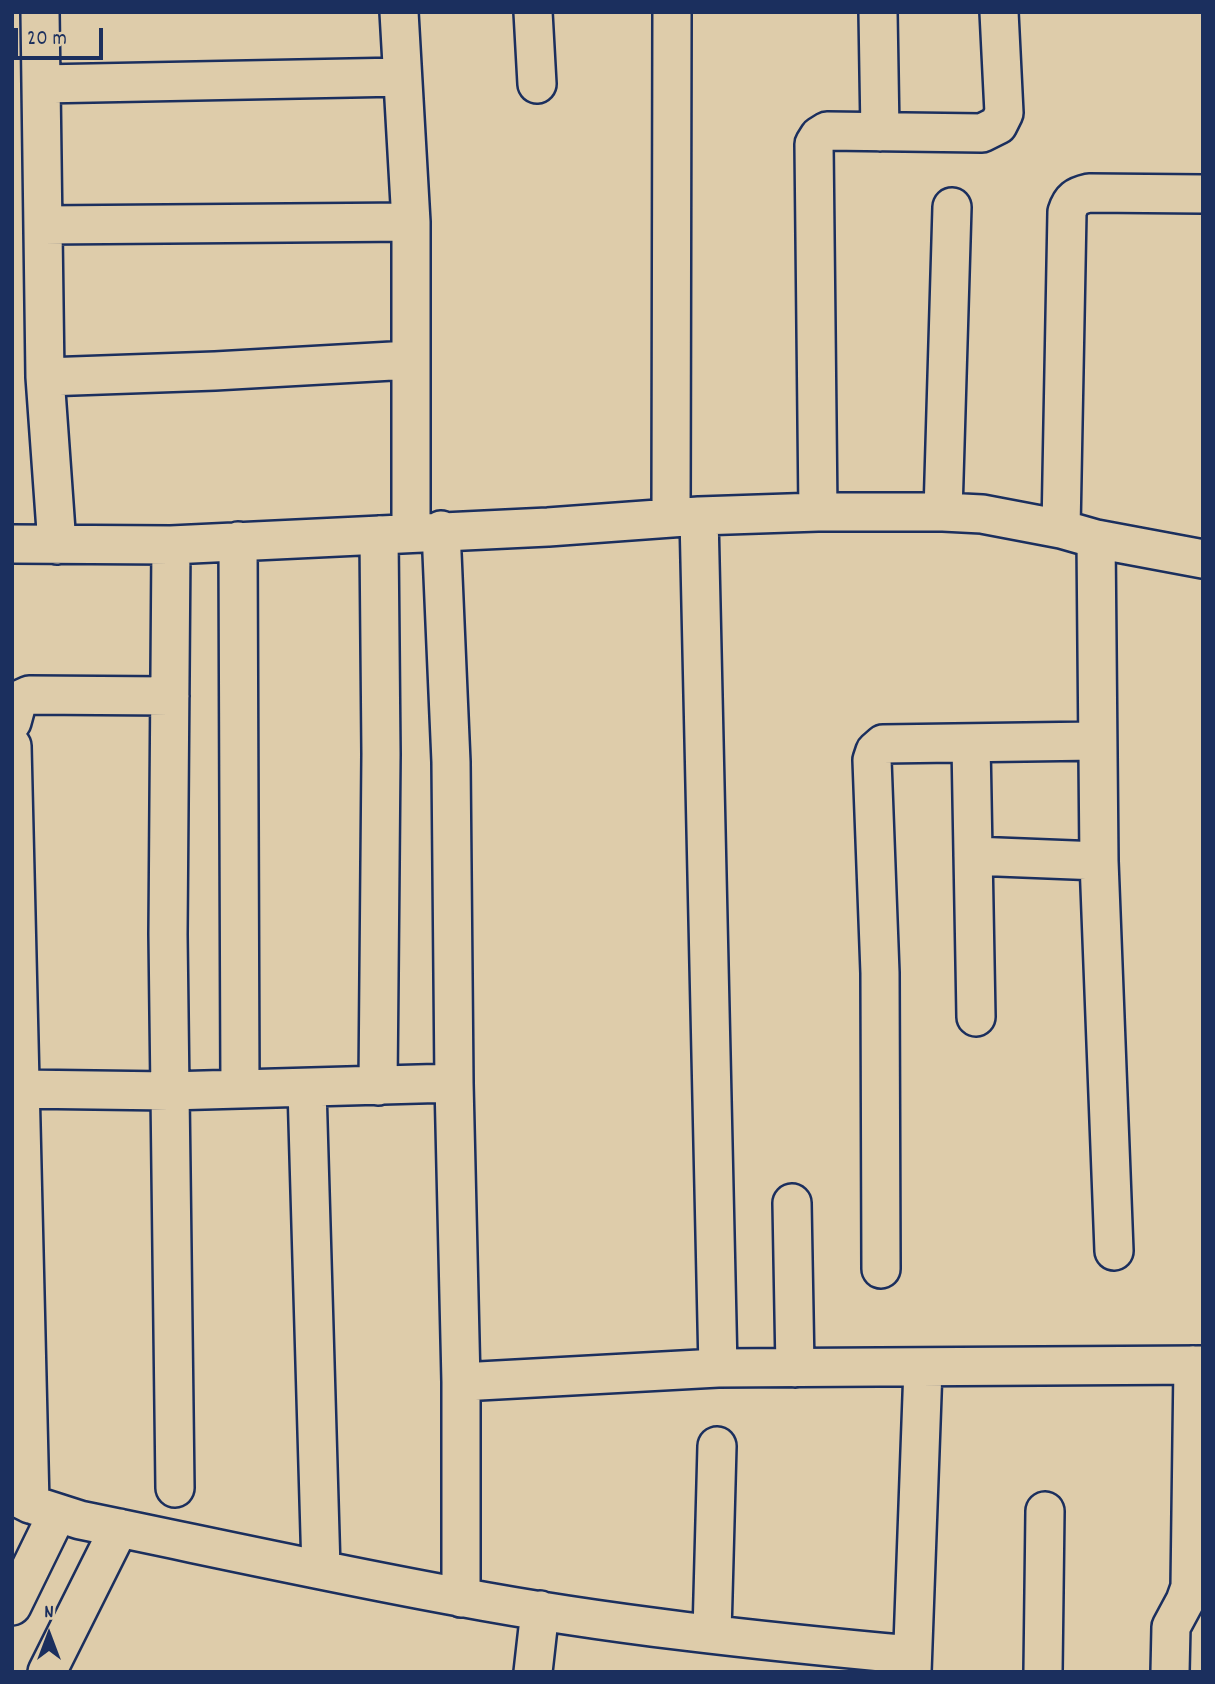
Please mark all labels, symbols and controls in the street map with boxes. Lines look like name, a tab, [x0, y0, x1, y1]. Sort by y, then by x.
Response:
scale bar	[18, 14, 107, 58]
text: 20 m	[27, 25, 67, 55]
north arrow	[14, 1600, 84, 1670]
text: N	[44, 1600, 54, 1627]

